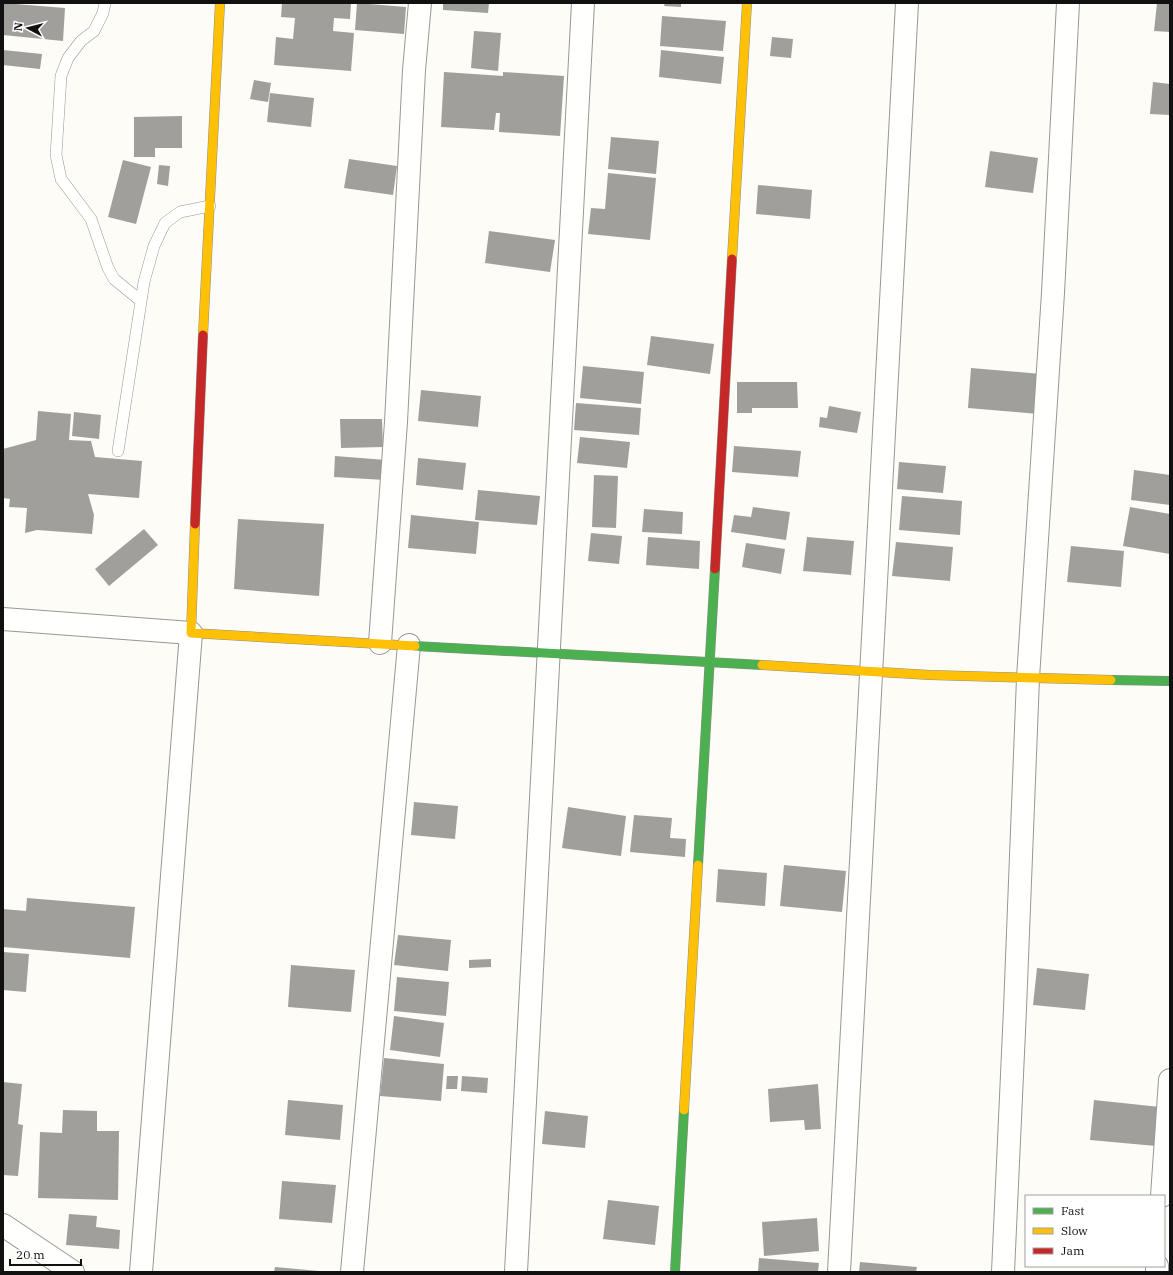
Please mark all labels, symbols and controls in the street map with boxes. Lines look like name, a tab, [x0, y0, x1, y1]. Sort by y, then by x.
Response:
north arrow	[8, 8, 48, 48]
text: N	[11, 21, 26, 32]
legend	[1025, 1195, 1165, 1267]
text: Fast	[1061, 1203, 1085, 1218]
text: Slow	[1061, 1223, 1088, 1238]
scale bar	[10, 1241, 81, 1267]
text: Jam	[1061, 1243, 1085, 1258]
text: 20 m	[16, 1247, 45, 1262]

